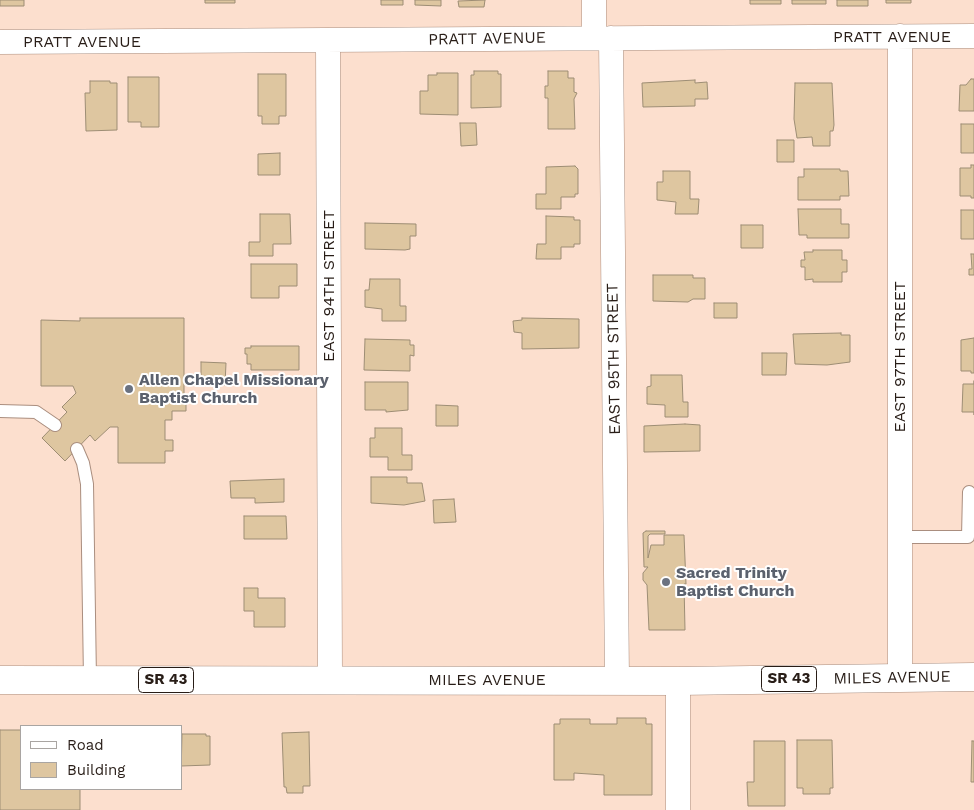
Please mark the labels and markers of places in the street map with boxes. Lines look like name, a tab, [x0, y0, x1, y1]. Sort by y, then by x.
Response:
place label: Allen Chapel Missionary Baptist Church	[139, 370, 329, 408]
marker: Allen Chapel Missionary Baptist Church	[123, 383, 135, 395]
place label: Sacred Trinity Baptist Church	[676, 563, 794, 601]
marker: Sacred Trinity Baptist Church	[660, 576, 672, 588]

